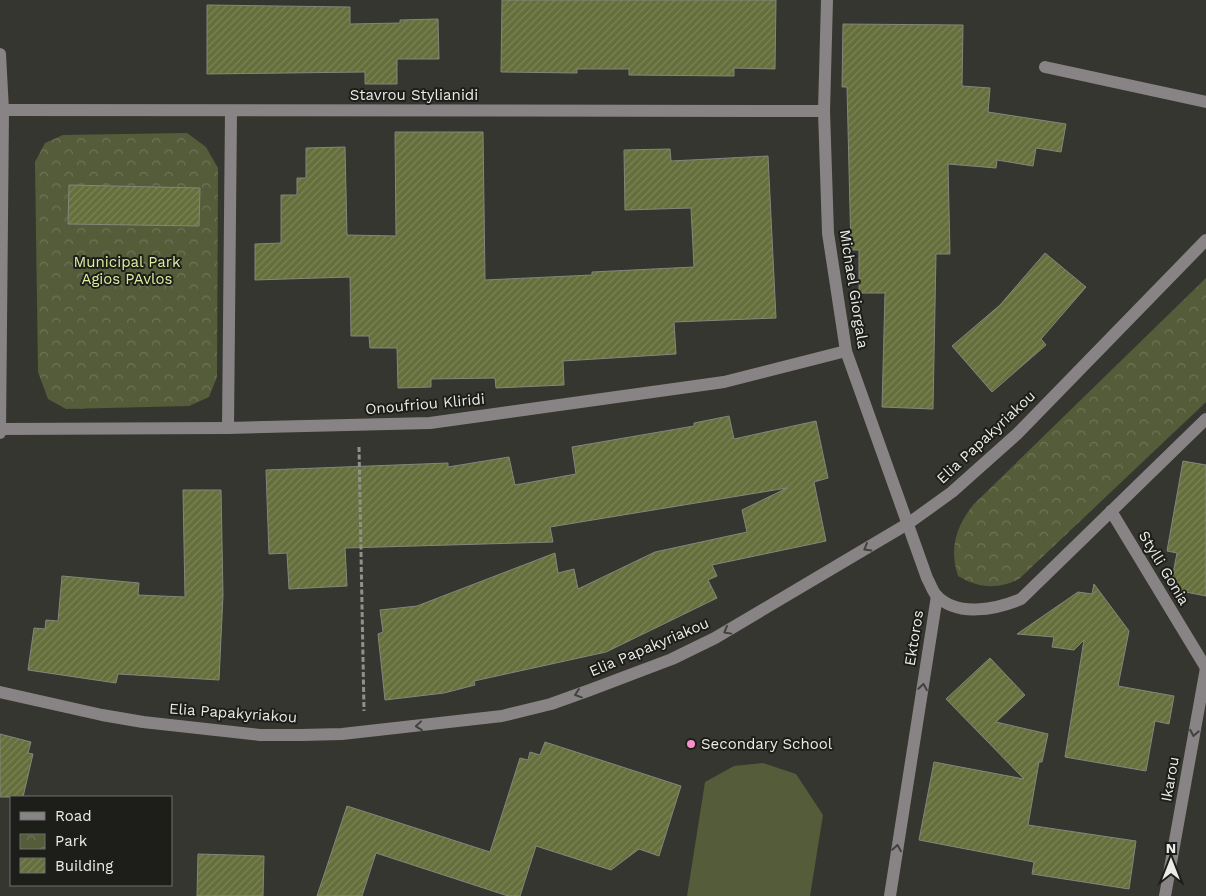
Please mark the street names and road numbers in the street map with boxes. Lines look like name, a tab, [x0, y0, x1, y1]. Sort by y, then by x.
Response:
street label: Stavrou Stylianidi	[350, 86, 478, 104]
street label: Michael Giorgala	[836, 228, 872, 350]
street label: Elia Papakyriakou	[933, 387, 1039, 487]
street label: Onoufriou Kliridi	[364, 390, 486, 418]
street label: Stylli Gonia	[1135, 528, 1193, 609]
street label: Ektoros	[901, 609, 927, 667]
street label: Elia Papakyriakou	[586, 614, 712, 680]
street label: Elia Papakyriakou	[168, 700, 298, 726]
street label: Ikarou	[1157, 755, 1183, 803]

